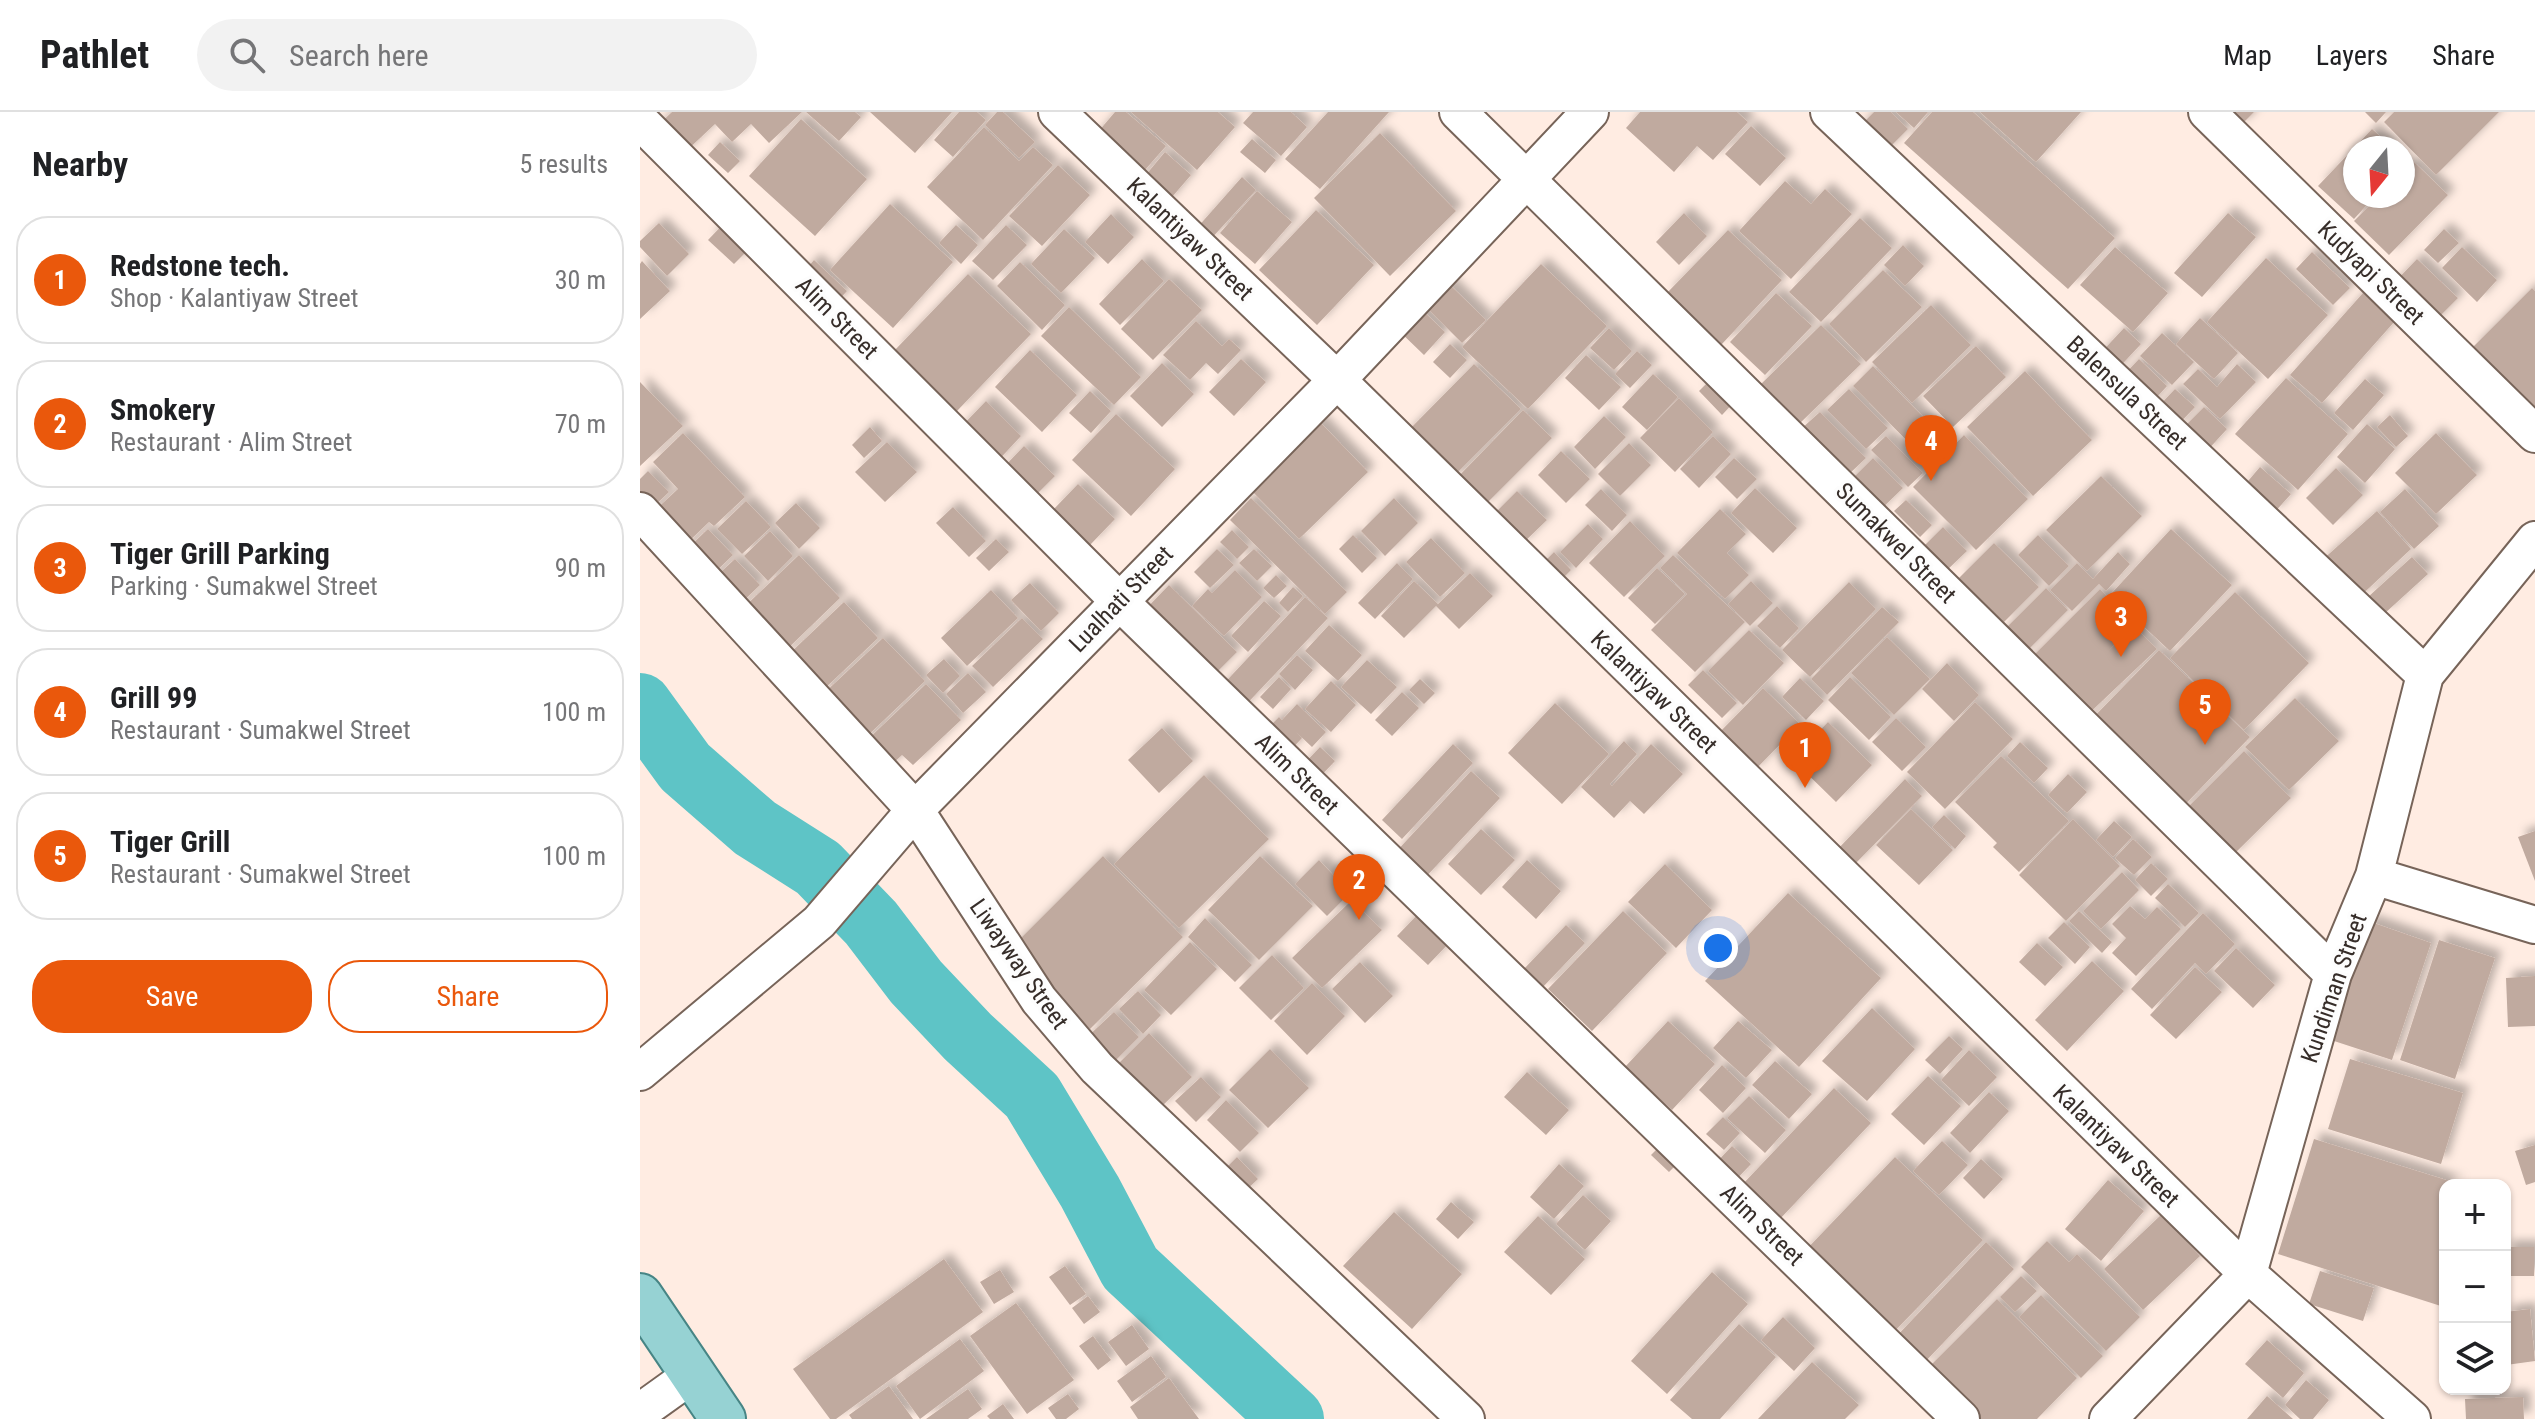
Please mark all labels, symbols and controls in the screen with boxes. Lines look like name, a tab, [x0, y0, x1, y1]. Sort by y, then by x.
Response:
search box	[197, 19, 757, 91]
text: Pathlet	[40, 33, 149, 77]
icon: search	[225, 33, 269, 77]
text: Search here	[289, 38, 429, 73]
text: Map	[2223, 39, 2272, 72]
text: Layers	[2316, 39, 2388, 72]
text: Share	[2432, 39, 2495, 72]
north arrow	[2343, 136, 2415, 208]
text: Nearby	[32, 144, 128, 184]
text: 5 results	[519, 149, 608, 179]
street label: Kalantiyaw Street	[1121, 172, 1259, 306]
street label: Kudyapi Street	[2312, 215, 2430, 331]
text: Redstone tech.	[110, 248, 290, 283]
text: 1	[53, 265, 67, 295]
text: 30 m	[555, 265, 606, 295]
street label: Alim Street	[790, 271, 884, 365]
text: Shop · Kalantiyaw Street	[110, 283, 358, 313]
street label: Balensula Street	[2061, 330, 2193, 456]
text: Smokery	[110, 392, 215, 427]
text: 2	[53, 409, 67, 439]
text: 70 m	[555, 409, 606, 439]
pin: 4	[1905, 415, 1957, 481]
text: Restaurant · Alim Street	[110, 427, 352, 457]
street label: Sumakwel Street	[1830, 477, 1962, 609]
text: Tiger Grill Parking	[110, 536, 330, 571]
street label: Lualhati Street	[1063, 540, 1179, 658]
text: 3	[53, 553, 67, 583]
text: 90 m	[555, 553, 606, 583]
text: Parking · Sumakwel Street	[110, 571, 378, 601]
pin: 3	[2095, 591, 2147, 657]
street label: Kalantiyaw Street	[1585, 625, 1723, 759]
pin: 5	[2179, 679, 2231, 745]
text: Grill 99	[110, 680, 197, 715]
text: 4	[53, 697, 67, 727]
text: 100 m	[542, 697, 606, 727]
text: Restaurant · Sumakwel Street	[110, 715, 411, 745]
pin: 1	[1779, 722, 1831, 788]
street label: Alim Street	[1250, 728, 1344, 820]
text: Tiger Grill	[110, 824, 230, 859]
text: 5	[53, 841, 67, 871]
text: 100 m	[542, 841, 606, 871]
pin: 2	[1333, 854, 1385, 920]
text: Restaurant · Sumakwel Street	[110, 859, 411, 889]
street label: Liwayway Street	[964, 894, 1074, 1034]
street label: Kundiman Street	[2295, 909, 2373, 1067]
your location	[1698, 928, 1738, 968]
button: Save	[32, 960, 312, 1033]
button: Share	[328, 960, 608, 1033]
street label: Kalantiyaw Street	[2047, 1079, 2185, 1213]
street label: Alim Street	[1715, 1179, 1809, 1271]
map controls	[2439, 1179, 2511, 1395]
button: +	[2439, 1179, 2511, 1251]
button: −	[2439, 1251, 2511, 1323]
button: layers	[2439, 1323, 2511, 1395]

